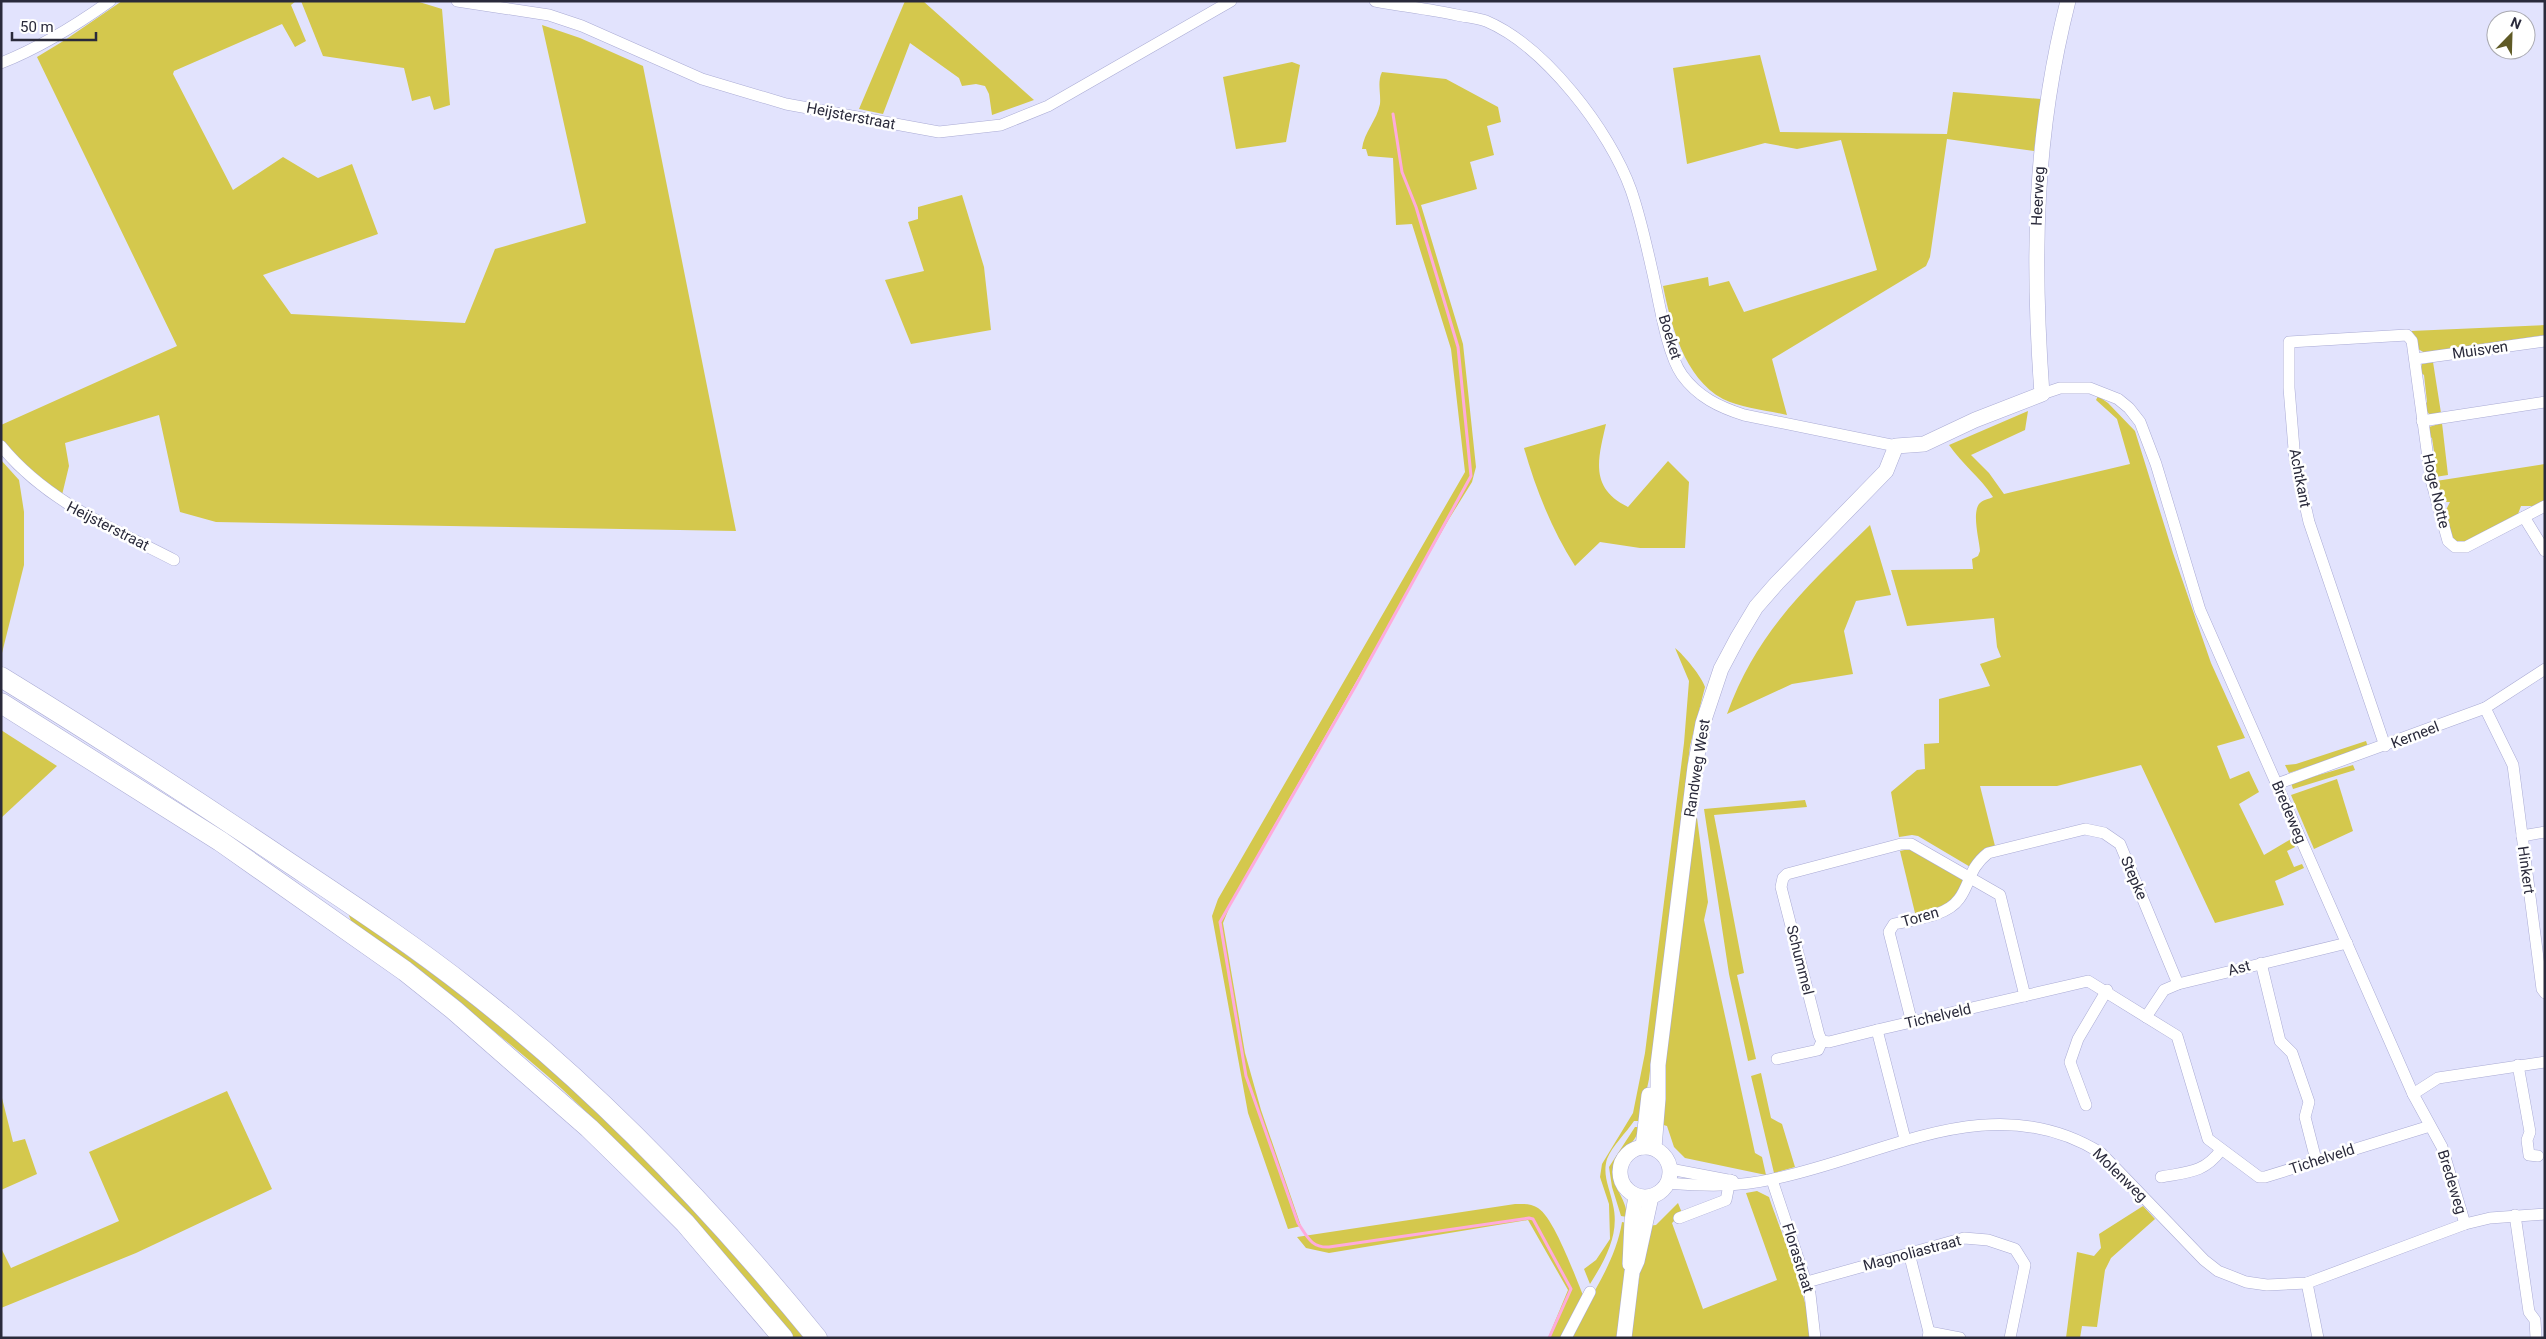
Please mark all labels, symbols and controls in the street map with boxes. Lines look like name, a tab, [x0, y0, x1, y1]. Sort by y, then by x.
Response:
scale bar	[12, 10, 96, 42]
north arrow	[2486, 10, 2536, 60]
text: N	[2508, 14, 2524, 32]
text: 50 m	[20, 18, 54, 36]
street label: Heijsterstraat	[805, 99, 897, 133]
street label: Heerweg	[2027, 166, 2049, 226]
street label: Boeket	[1655, 312, 1685, 362]
street label: Muisven	[2451, 337, 2509, 363]
street label: Achtkant	[2285, 447, 2315, 509]
street label: Hoge Notte	[2419, 452, 2453, 530]
street label: Heijsterstraat	[64, 497, 152, 555]
street label: Randweg West	[1680, 718, 1714, 818]
street label: Kerneel	[2388, 718, 2442, 752]
street label: Bredeweg	[2268, 778, 2310, 846]
street label: Hinkert	[2514, 845, 2538, 895]
street label: Stepke	[2117, 853, 2151, 903]
street label: Toren	[1899, 903, 1941, 931]
street label: Schummel	[1783, 923, 1817, 997]
street label: Ast	[2226, 956, 2252, 980]
street label: Tichelveld	[1903, 1000, 1973, 1032]
street label: Tichelveld	[2287, 1140, 2357, 1178]
street label: Molenweg	[2089, 1144, 2151, 1206]
street label: Bredeweg	[2434, 1148, 2470, 1216]
street label: Florastraat	[1778, 1221, 1818, 1295]
street label: Magnoliastraat	[1861, 1231, 1963, 1275]

